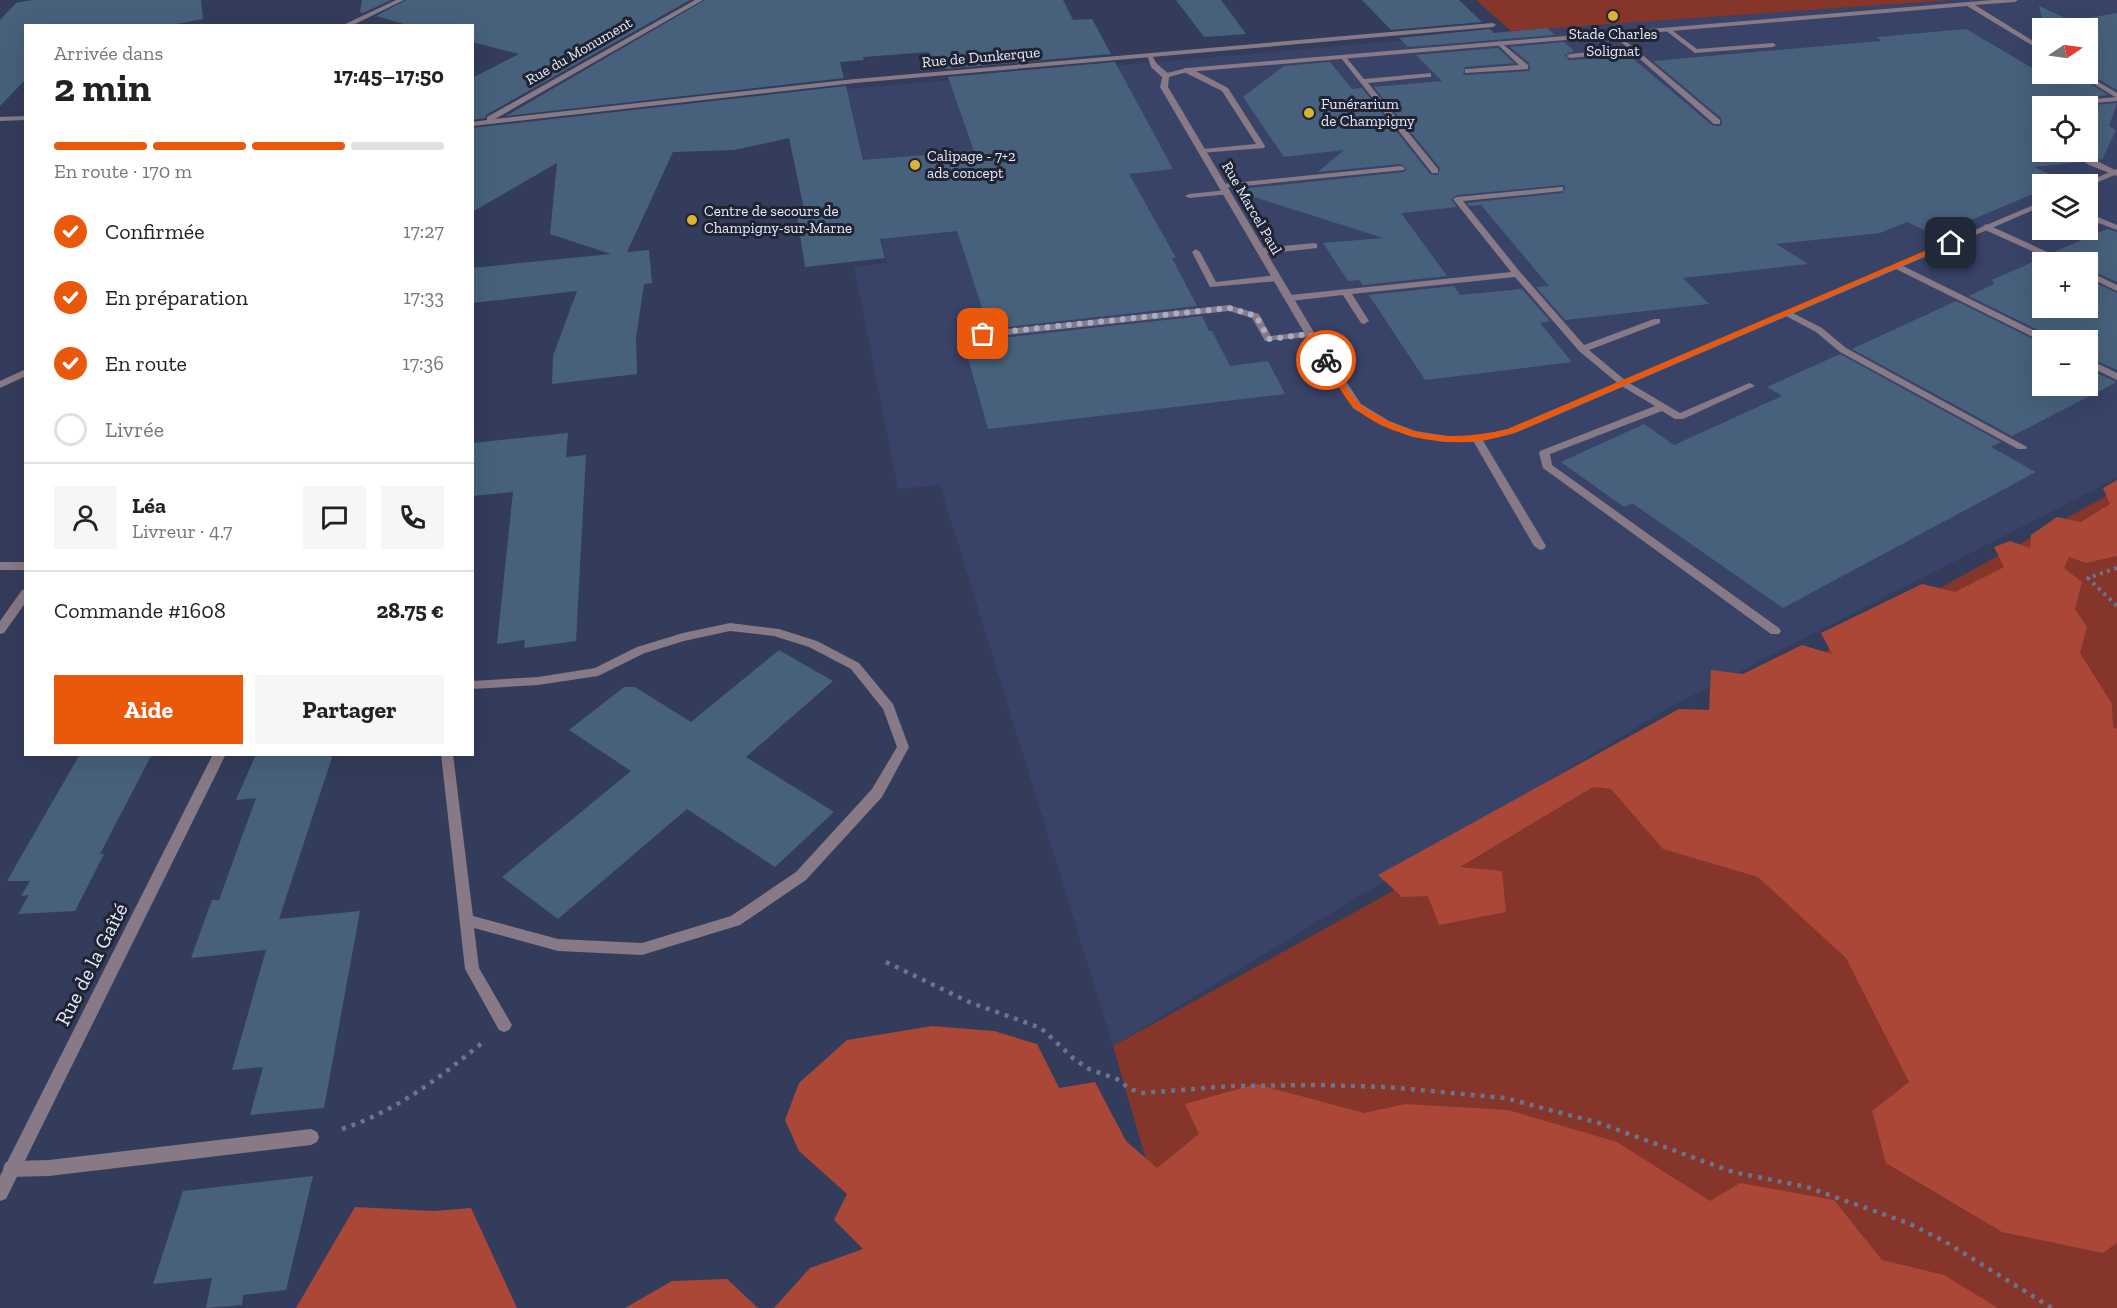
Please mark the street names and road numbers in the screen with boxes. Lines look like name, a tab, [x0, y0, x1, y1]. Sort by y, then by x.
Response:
street label: Rue du Monument	[523, 13, 636, 89]
street label: Rue de Dunkerque	[921, 43, 1041, 71]
street label: Rue Marcel Paul	[1218, 158, 1286, 258]
street label: Rue de la Gaîté	[49, 898, 133, 1029]

